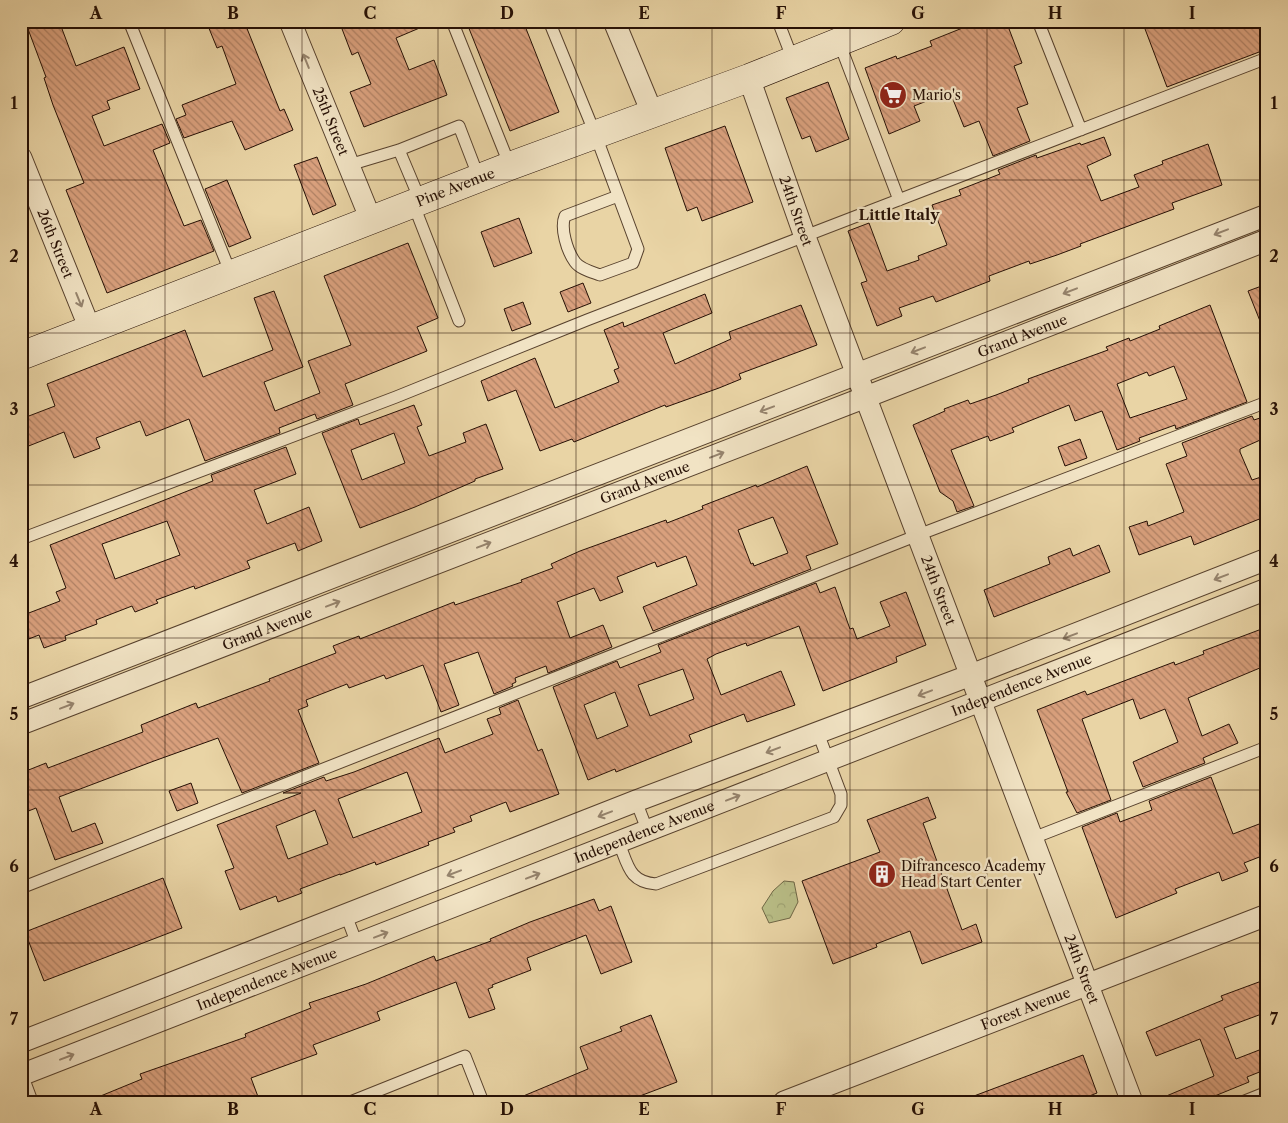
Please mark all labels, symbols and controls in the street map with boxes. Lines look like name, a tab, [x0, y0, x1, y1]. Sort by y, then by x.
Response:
text: A	[89, 3, 103, 23]
text: B	[227, 3, 239, 23]
text: C	[364, 3, 376, 23]
text: D	[500, 3, 514, 23]
text: E	[638, 3, 650, 23]
text: F	[776, 3, 787, 23]
text: G	[911, 3, 925, 23]
text: H	[1048, 3, 1062, 23]
text: I	[1189, 3, 1196, 23]
one-way arrow	[301, 54, 311, 69]
supermarket icon: Mario's	[878, 80, 908, 110]
street label: 25th Street	[309, 84, 353, 158]
place label: Mario's	[912, 86, 961, 104]
text: 1	[10, 93, 18, 113]
text: 1	[1270, 93, 1278, 113]
street label: Pine Avenue	[413, 164, 497, 211]
street label: 24th Street	[775, 173, 817, 249]
district label: Little Italy	[859, 205, 940, 224]
street label: 26th Street	[33, 206, 78, 281]
one-way arrow	[1214, 228, 1229, 237]
text: 2	[9, 246, 19, 266]
text: 2	[1269, 246, 1279, 266]
one-way arrow	[1063, 287, 1078, 296]
one-way arrow	[75, 292, 84, 308]
street label: Grand Avenue	[975, 310, 1070, 361]
one-way arrow	[911, 346, 927, 355]
text: 3	[9, 399, 19, 419]
text: 3	[1269, 399, 1279, 419]
one-way arrow	[760, 405, 775, 414]
one-way arrow	[709, 450, 724, 459]
street label: Grand Avenue	[597, 457, 693, 508]
one-way arrow	[476, 540, 491, 549]
text: 4	[9, 551, 19, 571]
text: 4	[1269, 551, 1279, 571]
street label: 24th Street	[917, 553, 960, 628]
one-way arrow	[1214, 573, 1229, 582]
one-way arrow	[325, 598, 340, 607]
street label: Grand Avenue	[220, 603, 315, 654]
one-way arrow	[1063, 632, 1078, 641]
street label: Independence Avenue	[949, 649, 1094, 720]
one-way arrow	[918, 689, 933, 698]
one-way arrow	[59, 701, 74, 710]
text: 5	[10, 704, 19, 724]
text: 5	[1270, 704, 1279, 724]
one-way arrow	[766, 746, 782, 755]
one-way arrow	[725, 793, 740, 803]
street label: Independence Avenue	[572, 796, 717, 867]
one-way arrow	[598, 810, 613, 819]
text: 6	[9, 856, 19, 876]
text: 6	[1269, 856, 1279, 876]
place label: Difrancesco Academy Head Start Center	[901, 857, 1046, 891]
building icon: Difrancesco Academy Head Start Center	[867, 859, 897, 889]
one-way arrow	[447, 869, 462, 878]
one-way arrow	[525, 871, 540, 880]
one-way arrow	[373, 930, 388, 939]
street label: 24th Street	[1060, 931, 1103, 1006]
street label: Independence Avenue	[194, 944, 340, 1015]
street label: Forest Avenue	[978, 983, 1073, 1034]
text: 7	[10, 1009, 19, 1029]
text: 7	[1270, 1009, 1279, 1029]
one-way arrow	[58, 1052, 74, 1061]
text: A	[89, 1099, 103, 1119]
text: B	[227, 1099, 239, 1119]
text: C	[364, 1099, 376, 1119]
text: D	[500, 1099, 514, 1119]
text: E	[638, 1099, 650, 1119]
text: F	[776, 1099, 787, 1119]
text: G	[911, 1099, 925, 1119]
text: H	[1048, 1099, 1062, 1119]
text: I	[1189, 1099, 1196, 1119]

